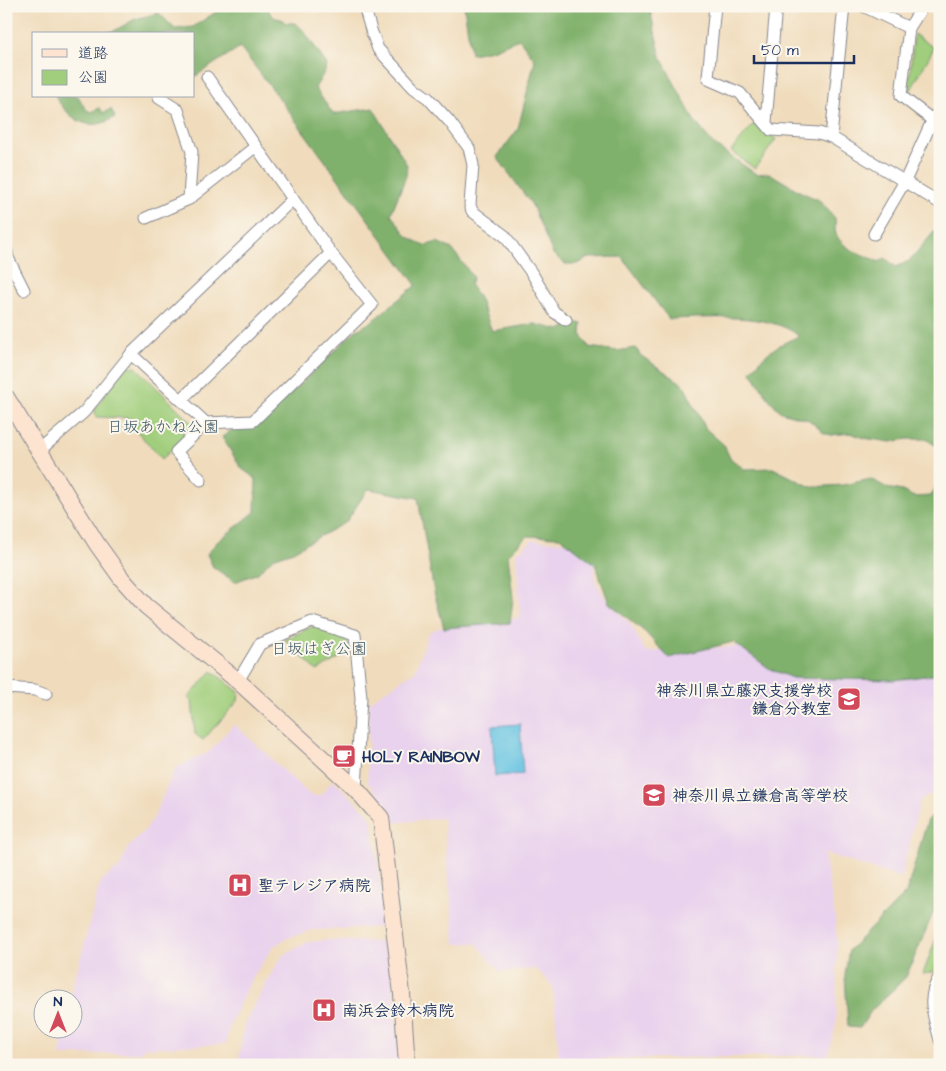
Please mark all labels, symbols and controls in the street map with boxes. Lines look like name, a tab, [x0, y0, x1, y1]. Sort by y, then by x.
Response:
legend	[32, 32, 195, 98]
scale bar	[754, 32, 854, 64]
text: 50 m	[761, 40, 799, 61]
text: 道路	[78, 43, 108, 64]
text: 公園	[78, 67, 108, 88]
park label: 日坂あかね公園	[107, 416, 219, 438]
park label: 日坂はぎ公園	[271, 638, 367, 660]
place label: 神奈川県立藤沢支援学校 鎌倉分教室	[656, 680, 832, 720]
school or university icon: 神奈川県立藤沢支援学校 鎌倉分教室	[836, 686, 862, 712]
cafe icon: HOLY RAINBOW	[331, 743, 357, 769]
place label: HOLY RAINBOW	[362, 746, 481, 768]
school or university icon: 神奈川県立鎌倉高等学校	[641, 782, 667, 808]
place label: 神奈川県立鎌倉高等学校	[672, 785, 848, 807]
hospital icon: 聖テレジア病院	[227, 872, 253, 898]
place label: 聖テレジア病院	[258, 875, 371, 897]
north arrow	[32, 988, 82, 1038]
text: N	[54, 992, 63, 1012]
hospital icon: 南浜会鈴木病院	[311, 997, 337, 1023]
place label: 南浜会鈴木病院	[342, 1000, 454, 1022]

